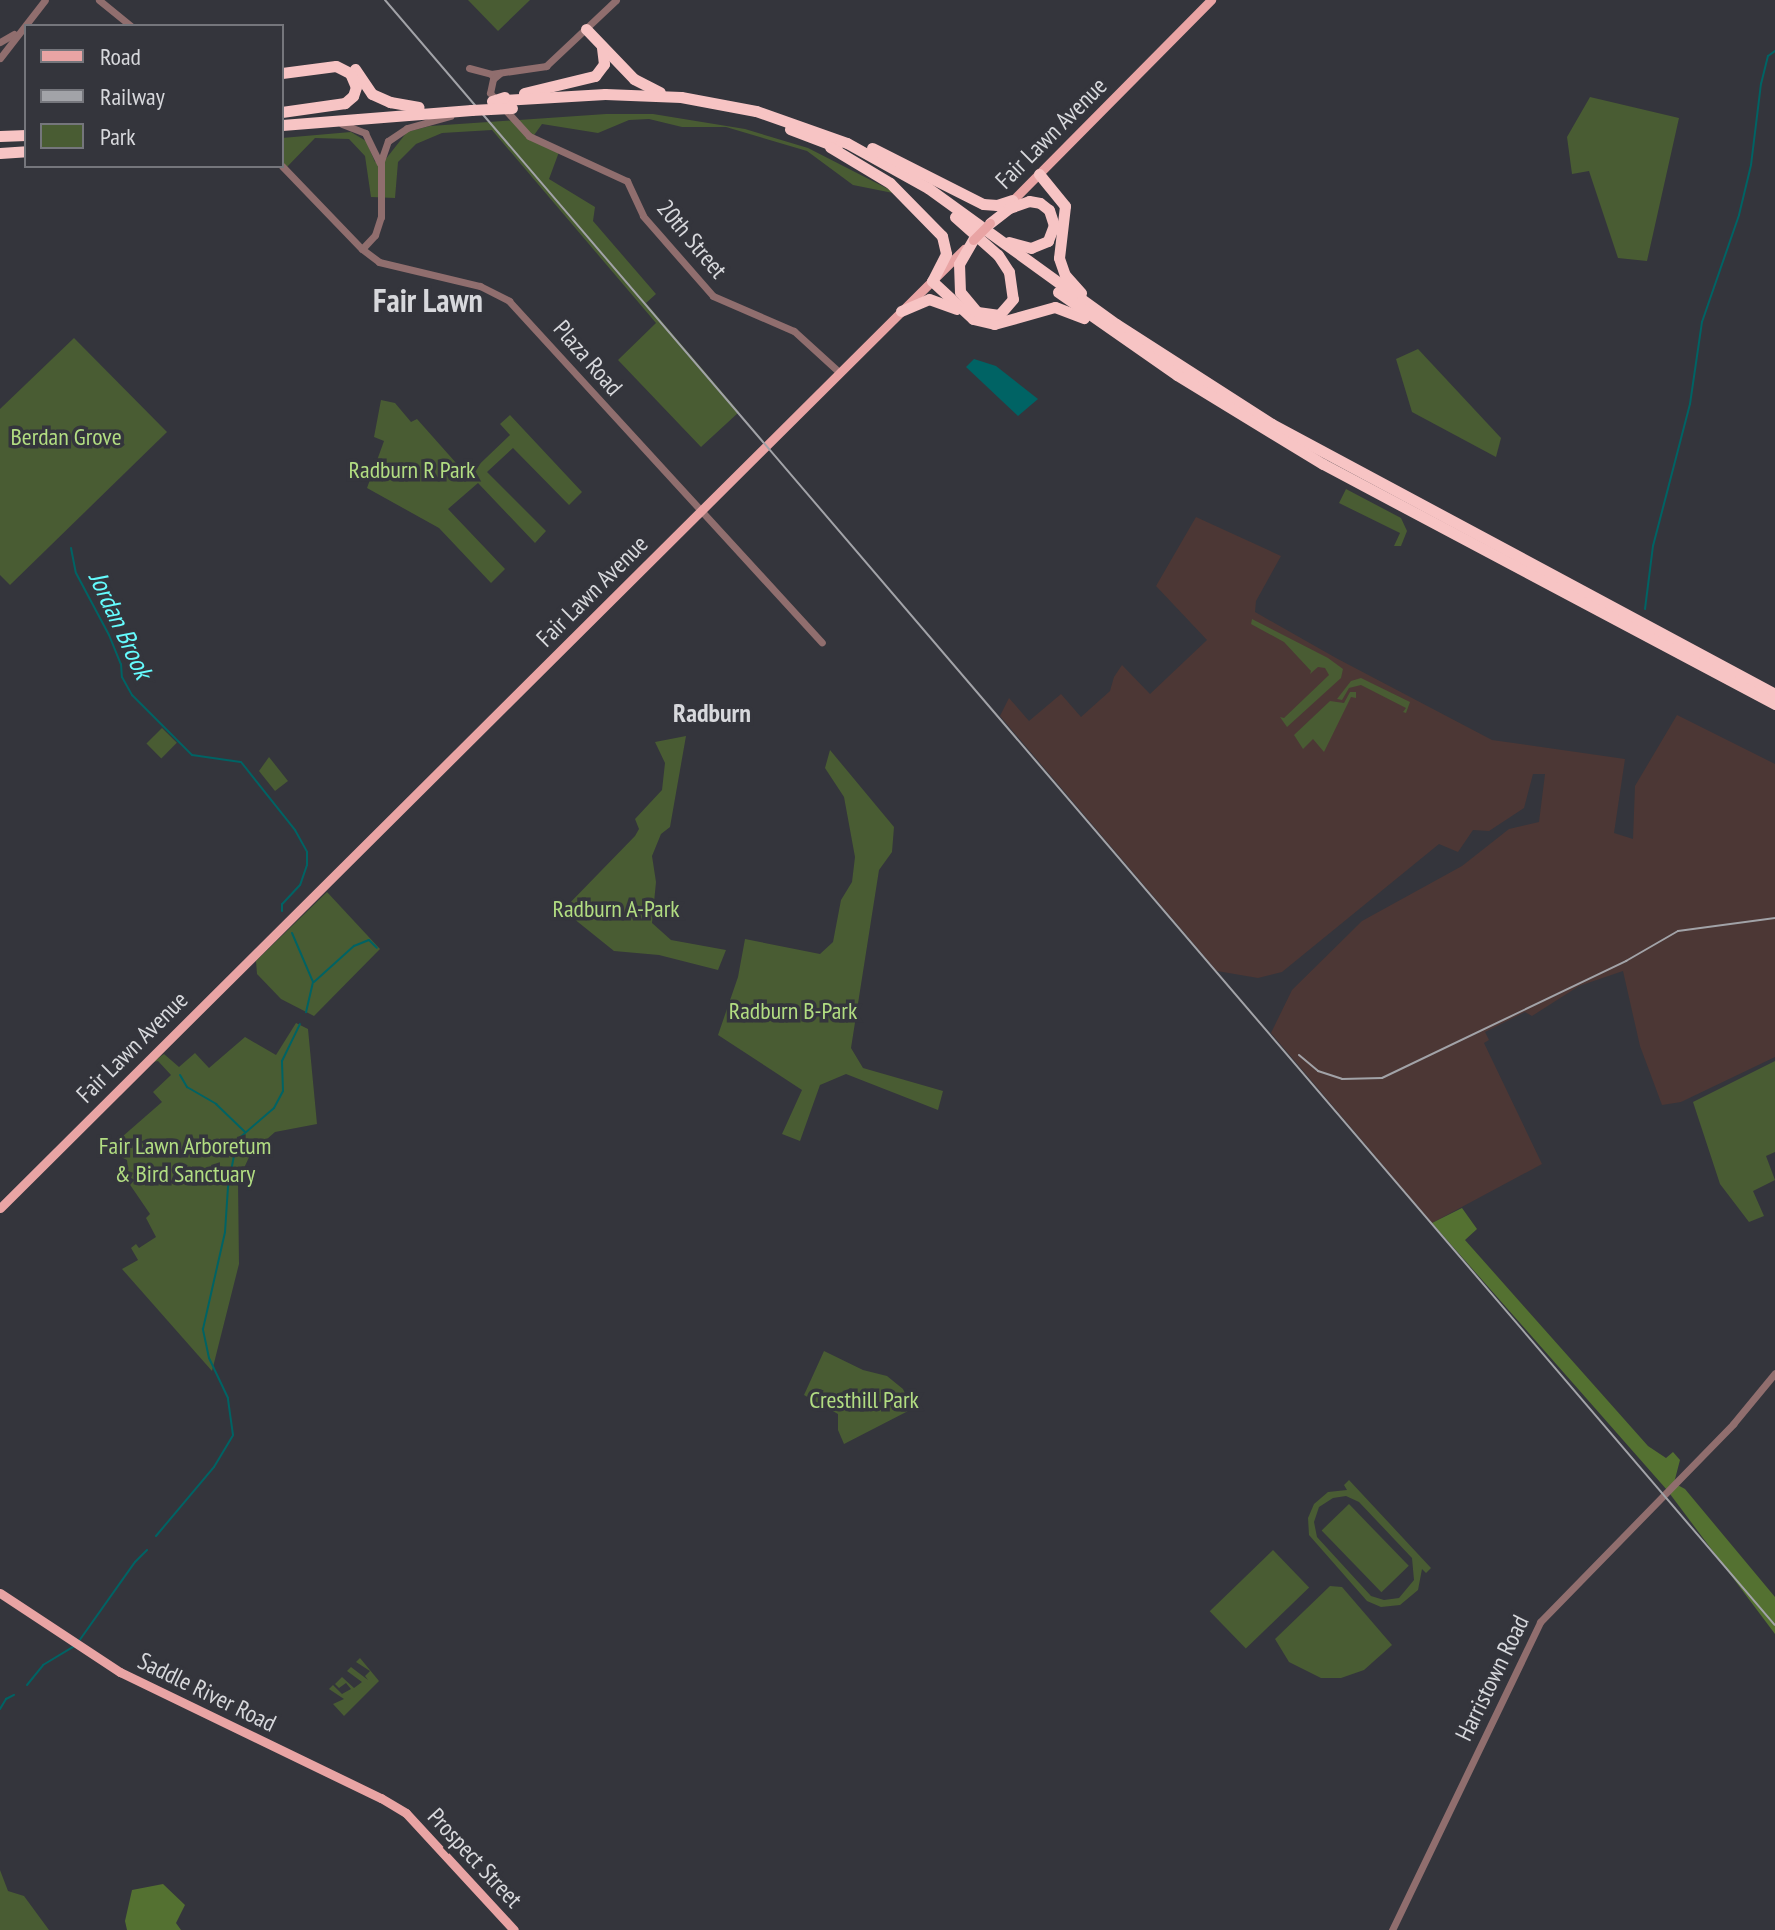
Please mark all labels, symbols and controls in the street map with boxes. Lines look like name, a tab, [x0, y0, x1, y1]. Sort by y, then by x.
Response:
legend	[24, 24, 284, 168]
text: Road	[100, 41, 141, 72]
street label: Fair Lawn Avenue	[989, 71, 1113, 195]
text: Railway	[100, 81, 165, 112]
text: Park	[100, 121, 136, 152]
street label: 20th Street	[651, 194, 733, 284]
district label: Fair Lawn	[373, 281, 483, 319]
street label: Plaza Road	[548, 314, 628, 402]
park label: Berdan Grove	[10, 423, 122, 451]
park label: Radburn R Park	[349, 456, 475, 484]
street label: Fair Lawn Avenue	[530, 529, 654, 653]
water label: Jordan Brook	[83, 566, 159, 684]
district label: Radburn	[673, 697, 751, 729]
park label: Radburn A-Park	[552, 895, 680, 923]
street label: Fair Lawn Avenue	[70, 985, 194, 1109]
park label: Radburn B-Park	[729, 997, 857, 1025]
park label: Fair Lawn Arboretum & Bird Sanctuary	[98, 1132, 272, 1188]
park label: Cresthill Park	[809, 1386, 919, 1414]
street label: Harristown Road	[1449, 1610, 1535, 1746]
street label: Saddle River Road	[133, 1646, 281, 1738]
street label: Prospect Street	[422, 1802, 528, 1914]

